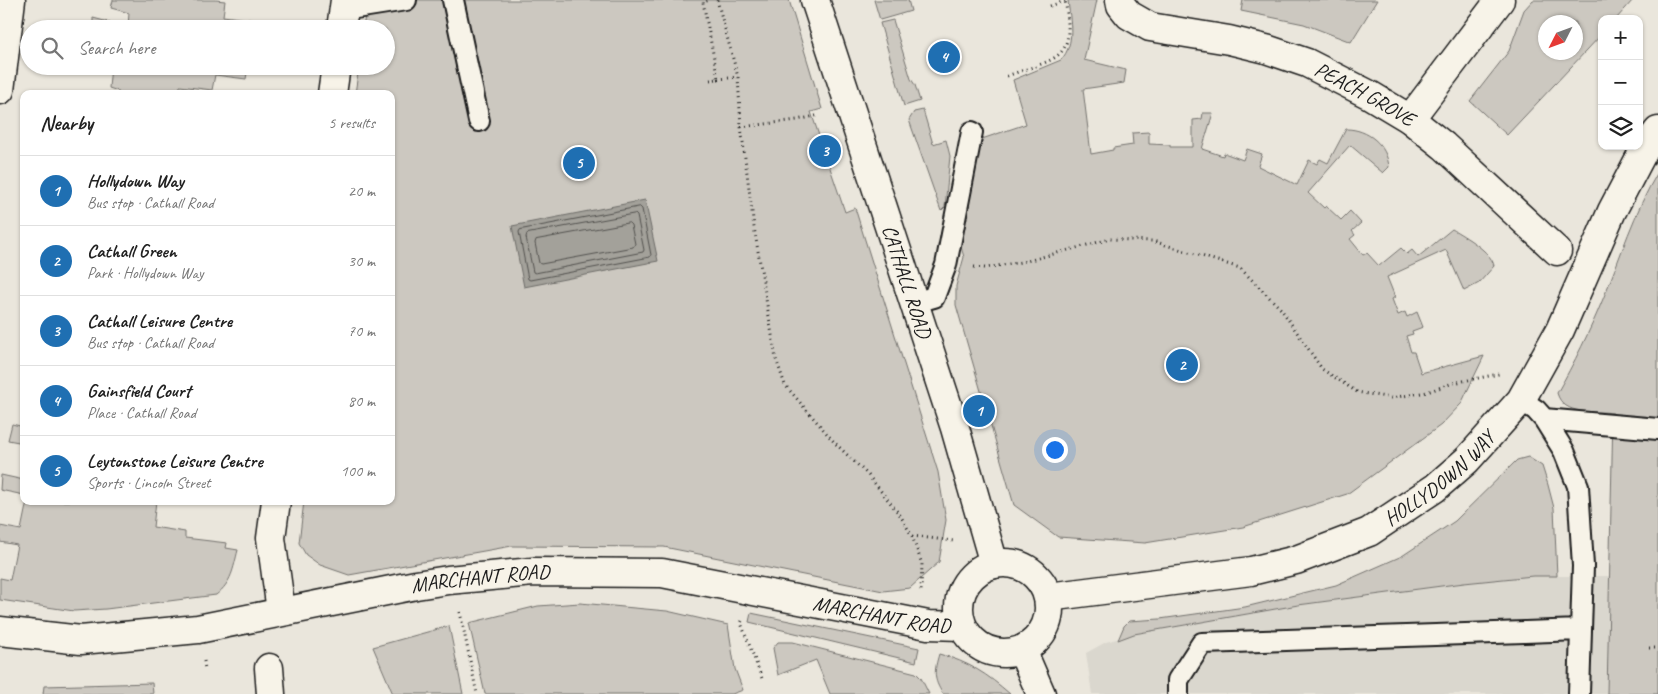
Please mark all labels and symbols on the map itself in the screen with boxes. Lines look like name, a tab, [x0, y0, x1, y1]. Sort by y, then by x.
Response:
north arrow	[1538, 15, 1583, 60]
pin: 4	[928, 38, 960, 76]
street label: PEACH GROVE	[1310, 56, 1422, 133]
pin: 3	[809, 132, 841, 170]
pin: 5	[563, 144, 595, 182]
street label: CATHALL ROAD	[876, 222, 938, 343]
pin: 2	[1166, 346, 1198, 384]
pin: 1	[963, 392, 995, 430]
street label: HOLLYDOWN WAY	[1379, 423, 1503, 531]
your location	[1042, 437, 1068, 463]
street label: MARCHANT ROAD	[409, 559, 551, 599]
street label: MARCHANT ROAD	[811, 590, 953, 639]

